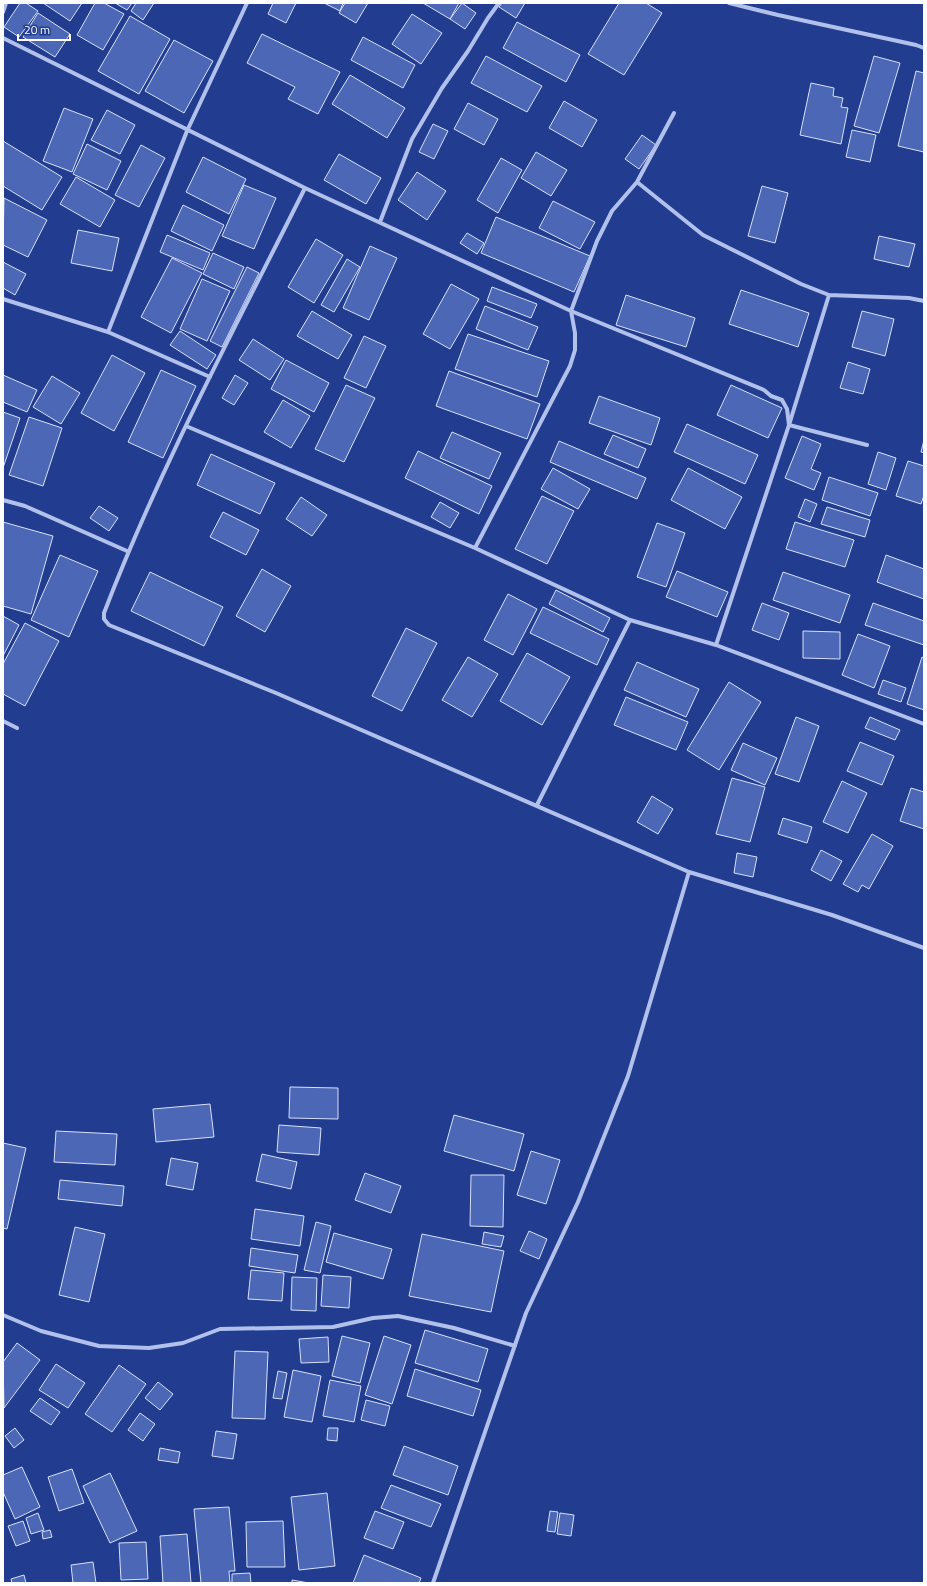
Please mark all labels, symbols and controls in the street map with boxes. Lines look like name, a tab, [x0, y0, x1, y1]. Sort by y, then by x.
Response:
scale bar	[18, 16, 70, 42]
text: 20 m	[24, 20, 50, 39]

